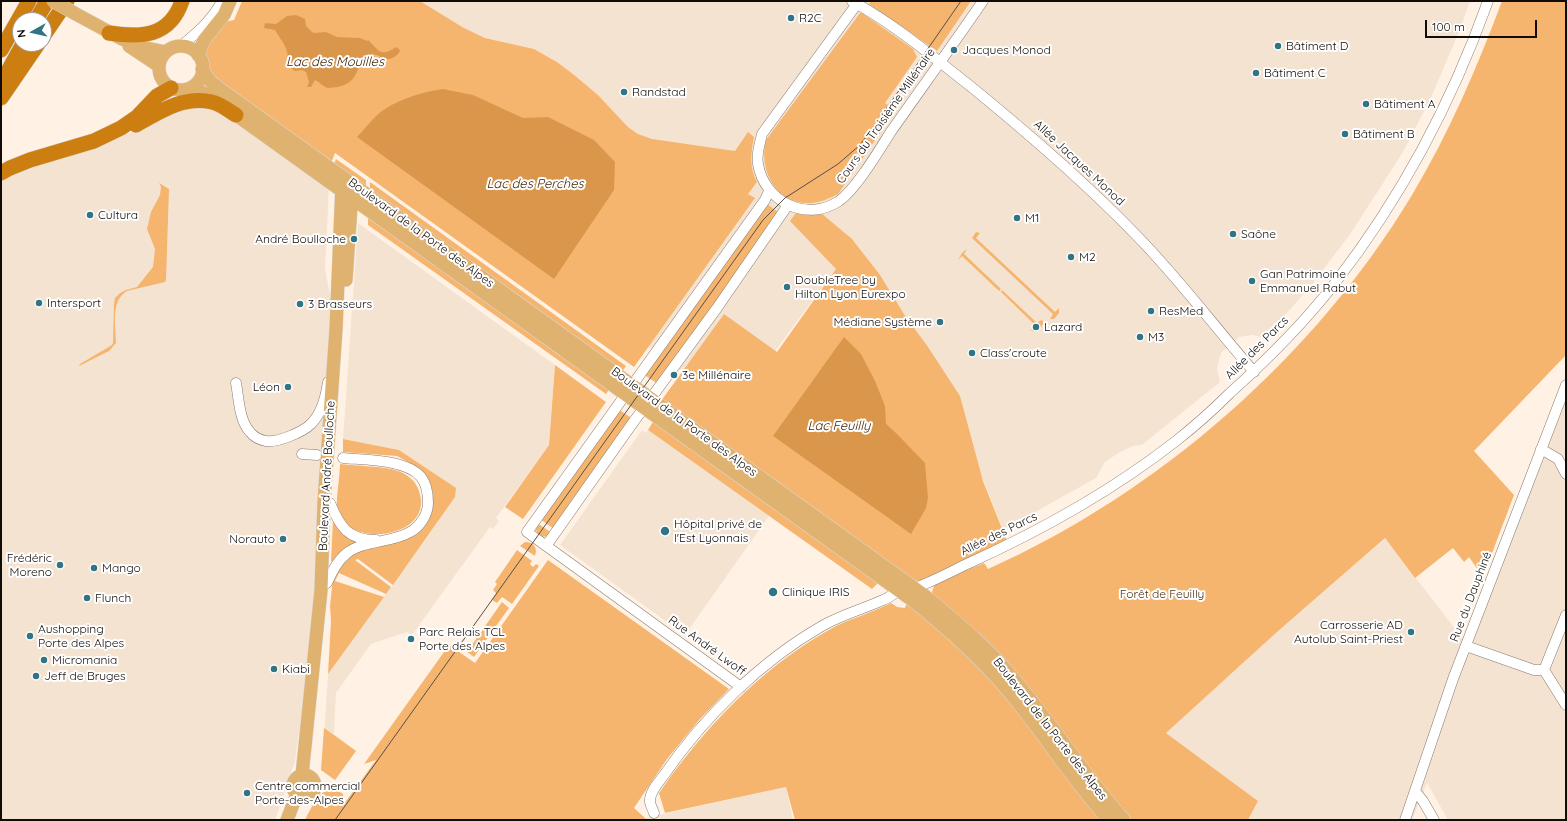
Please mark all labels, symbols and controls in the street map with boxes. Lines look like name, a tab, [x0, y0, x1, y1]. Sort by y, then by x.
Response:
place label: R2C	[799, 11, 822, 25]
north arrow	[12, 12, 52, 52]
scale bar	[1427, 12, 1539, 38]
marker: R2C	[786, 13, 796, 23]
text: 100 m	[1432, 19, 1465, 34]
text: N	[14, 29, 29, 39]
place label: Bâtiment D	[1286, 39, 1348, 53]
marker: Bâtiment D	[1273, 41, 1283, 51]
place label: Jacques Monod	[962, 43, 1051, 57]
street label: Cours du Troisième Millénaire	[834, 45, 938, 187]
marker: Jacques Monod	[949, 45, 959, 55]
water label: Lac des Mouilles	[286, 54, 384, 70]
place label: Bâtiment C	[1264, 66, 1326, 80]
marker: Bâtiment C	[1251, 68, 1261, 78]
place label: Randstad	[632, 85, 686, 99]
marker: Randstad	[619, 87, 629, 97]
place label: Bâtiment A	[1374, 97, 1435, 111]
marker: Bâtiment A	[1361, 99, 1371, 109]
street label: Allée Jacques Monod	[1031, 117, 1127, 209]
place label: Bâtiment B	[1353, 127, 1415, 141]
marker: Bâtiment B	[1340, 129, 1350, 139]
street label: Boulevard de la Porte des Alpes	[345, 175, 497, 291]
water label: Lac des Perches	[486, 176, 584, 192]
place label: Cultura	[98, 208, 138, 222]
marker: Cultura	[85, 210, 95, 220]
place label: M1	[1025, 211, 1039, 225]
marker: M1	[1012, 213, 1022, 223]
place label: Saône	[1241, 227, 1276, 241]
marker: Saône	[1228, 229, 1238, 239]
place label: André Boulloche	[255, 232, 346, 246]
marker: André Boulloche	[349, 234, 359, 244]
place label: M2	[1079, 250, 1096, 264]
marker: M2	[1066, 252, 1076, 262]
place label: Gan Patrimoine Emmanuel Rabut	[1260, 267, 1356, 295]
place label: DoubleTree by Hilton Lyon Eurexpo	[795, 273, 906, 301]
marker: Gan Patrimoine Emmanuel Rabut	[1247, 276, 1257, 286]
marker: DoubleTree by Hilton Lyon Eurexpo	[782, 282, 792, 292]
place label: Intersport	[47, 296, 101, 310]
place label: 3 Brasseurs	[308, 297, 372, 311]
marker: Intersport	[34, 298, 44, 308]
marker: 3 Brasseurs	[295, 299, 305, 309]
place label: ResMed	[1159, 304, 1203, 318]
marker: ResMed	[1146, 306, 1156, 316]
street label: Allée des Parcs	[1222, 313, 1292, 383]
place label: Médiane Système	[834, 315, 932, 329]
marker: Médiane Système	[935, 317, 945, 327]
place label: Lazard	[1044, 320, 1082, 334]
marker: Lazard	[1031, 322, 1041, 332]
place label: M3	[1148, 330, 1164, 344]
marker: M3	[1135, 332, 1145, 342]
place label: Class'croute	[980, 346, 1047, 360]
marker: Class'croute	[967, 348, 977, 358]
street label: Boulevard de la Porte des Alpes	[608, 364, 760, 480]
place label: 3e Millénaire	[682, 368, 751, 382]
marker: 3e Millénaire	[669, 370, 679, 380]
place label: Léon	[253, 380, 280, 394]
marker: Léon	[283, 382, 293, 392]
street label: Boulevard André Boulloche	[316, 400, 338, 552]
water label: Lac Feuilly	[808, 418, 870, 434]
street label: Allée des Parcs	[958, 509, 1040, 559]
place label: Hôpital privé de l'Est Lyonnais	[674, 517, 762, 545]
marker: Hôpital privé de l'Est Lyonnais	[659, 525, 671, 537]
place label: Norauto	[229, 532, 275, 546]
marker: Norauto	[278, 534, 288, 544]
street label: Rue du Dauphiné	[1447, 550, 1495, 644]
place label: Frédéric Moreno	[7, 551, 52, 579]
marker: Frédéric Moreno	[55, 560, 65, 570]
place label: Mango	[102, 561, 141, 575]
marker: Mango	[89, 563, 99, 573]
place label: Clinique IRIS	[782, 585, 850, 599]
marker: Clinique IRIS	[767, 586, 779, 598]
park label: Forêt de Feuilly	[1120, 587, 1204, 601]
place label: Flunch	[95, 591, 131, 605]
marker: Flunch	[82, 593, 92, 603]
street label: Rue André Lwoff	[665, 613, 749, 679]
place label: Carrosserie AD Autolub Saint-Priest	[1294, 618, 1403, 646]
place label: Aushopping Porte des Alpes	[38, 622, 124, 650]
place label: Parc Relais TCL Porte des Alpes	[419, 625, 505, 653]
marker: Carrosserie AD Autolub Saint-Priest	[1406, 627, 1416, 637]
marker: Aushopping Porte des Alpes	[25, 631, 35, 641]
marker: Parc Relais TCL Porte des Alpes	[406, 634, 416, 644]
place label: Micromania	[52, 653, 117, 667]
marker: Micromania	[39, 655, 49, 665]
street label: Boulevard de la Porte des Alpes	[990, 655, 1110, 803]
place label: Kiabi	[282, 662, 310, 676]
marker: Kiabi	[269, 664, 279, 674]
place label: Jeff de Bruges	[44, 669, 126, 683]
marker: Jeff de Bruges	[31, 671, 41, 681]
place label: Centre commercial Porte-des-Alpes	[255, 779, 360, 807]
marker: Centre commercial Porte-des-Alpes	[242, 788, 252, 798]

